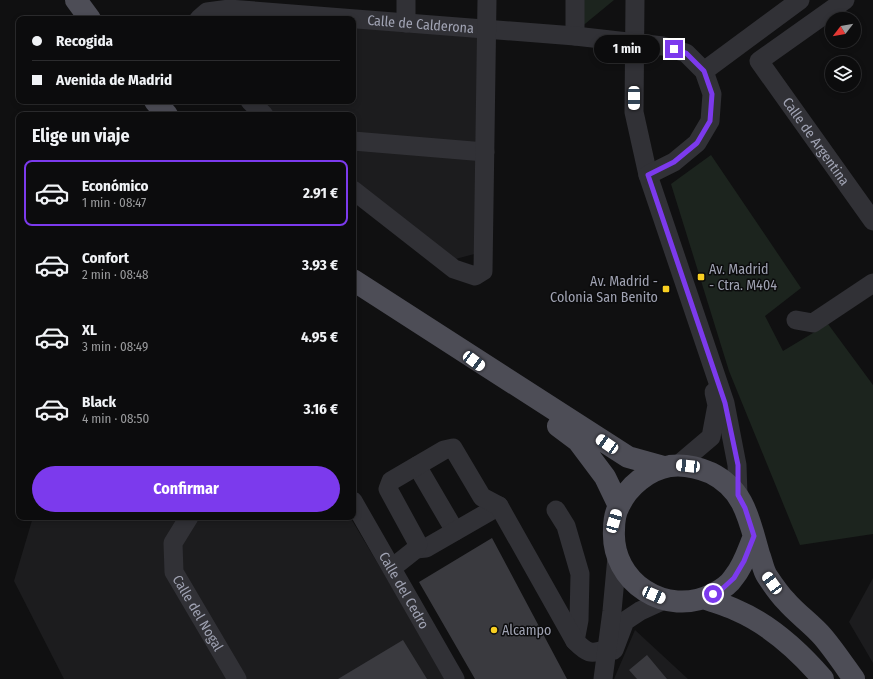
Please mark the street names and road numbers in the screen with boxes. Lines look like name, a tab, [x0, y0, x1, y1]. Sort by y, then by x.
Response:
street label: Calle de Calderona	[367, 12, 475, 37]
street label: Calle de Argentina	[779, 94, 853, 189]
street label: Calle del Cedro	[375, 549, 432, 632]
street label: Calle del Nogal	[169, 572, 227, 654]

